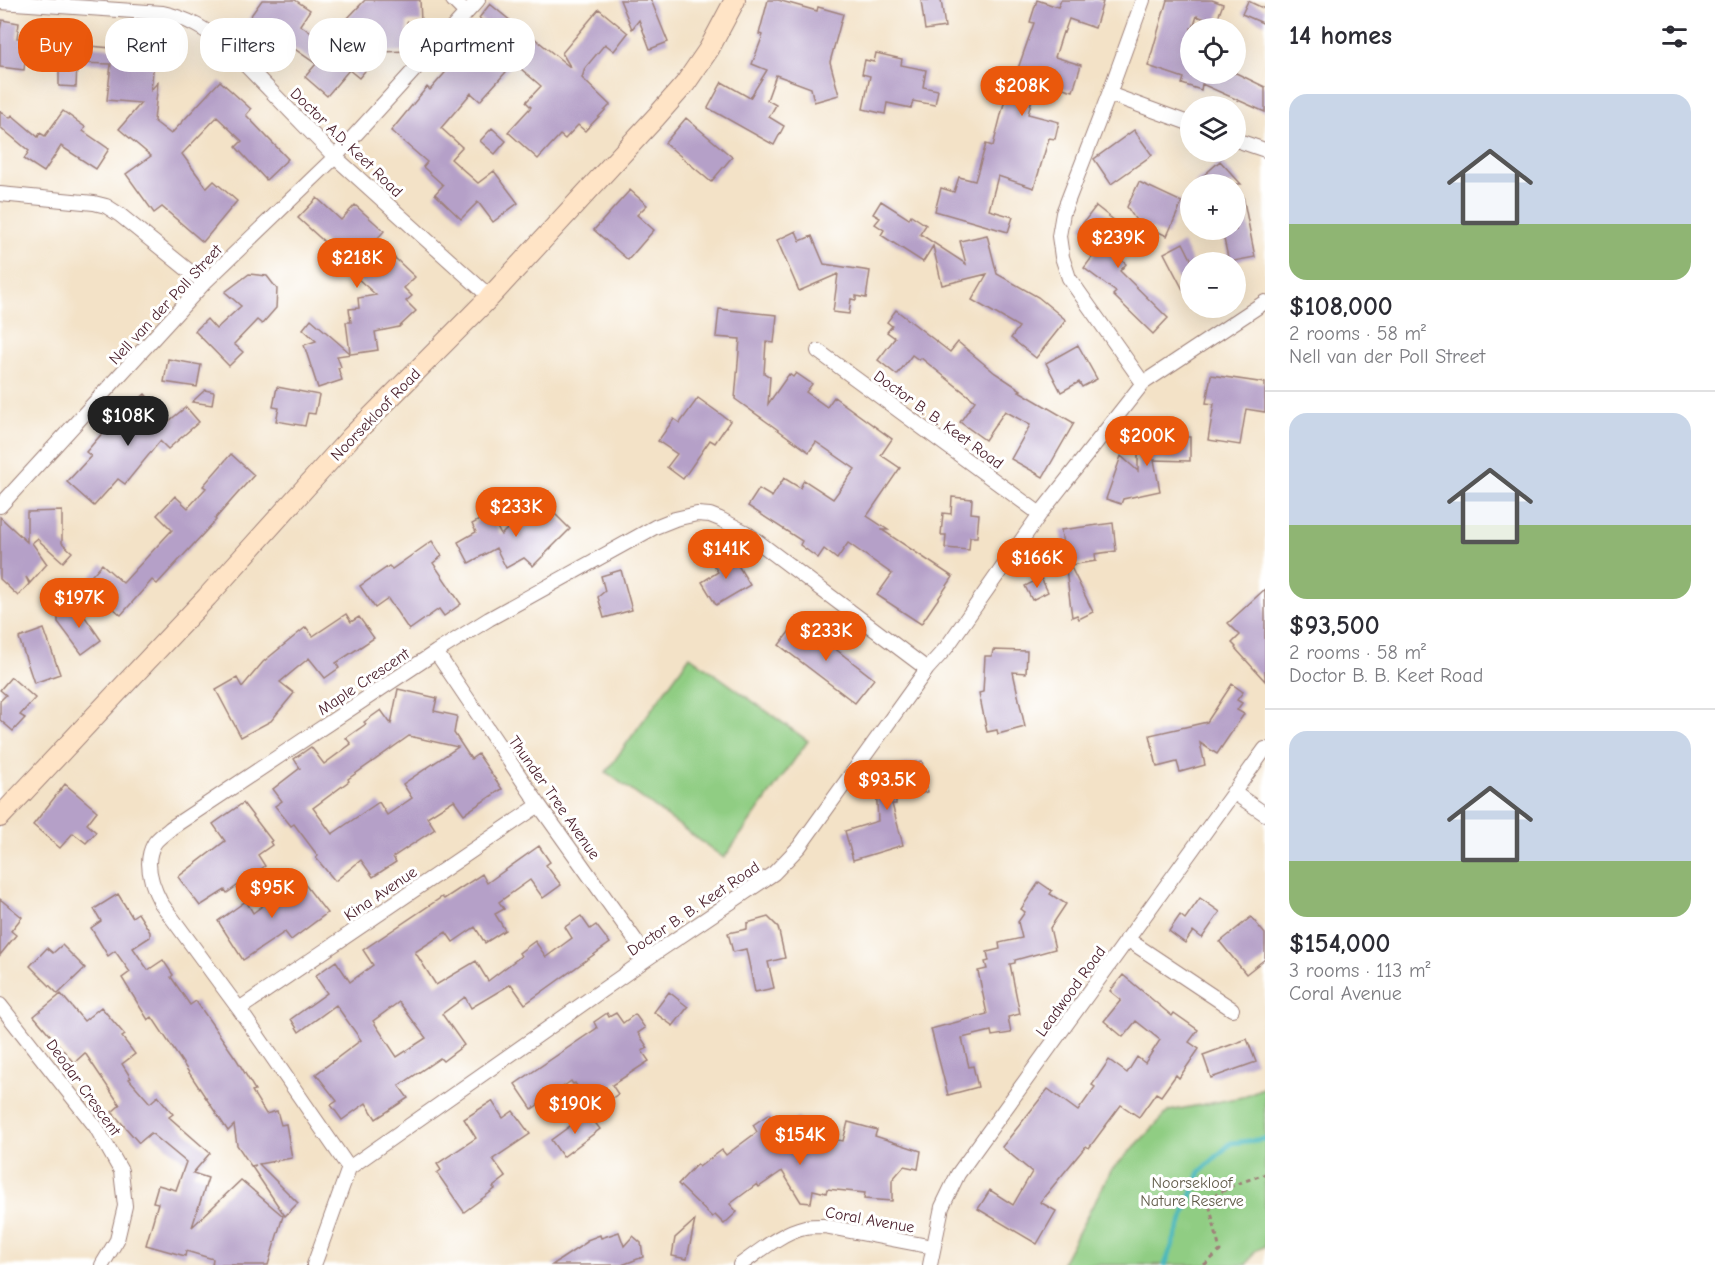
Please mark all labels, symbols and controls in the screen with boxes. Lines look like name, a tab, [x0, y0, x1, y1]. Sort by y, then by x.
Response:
chip: Buy	[18, 18, 93, 72]
chip: Rent	[105, 18, 188, 72]
chip: Filters	[200, 18, 296, 72]
chip: New	[308, 18, 387, 72]
chip: Apartment	[399, 18, 535, 72]
map controls	[1180, 18, 1246, 318]
button: locate	[1180, 18, 1246, 84]
icon: filters	[1658, 20, 1691, 53]
text: 14 homes	[1289, 21, 1392, 51]
pin: $208K	[980, 66, 1064, 117]
text: $208K	[995, 74, 1049, 97]
street label: Doctor A.D. Keet Road	[286, 85, 406, 201]
button: layers	[1180, 96, 1246, 162]
icon: home	[1436, 133, 1544, 241]
button: +	[1180, 174, 1246, 240]
pin: $239K	[1076, 218, 1160, 269]
text: $239K	[1091, 226, 1145, 249]
pin: $218K	[315, 238, 399, 289]
street label: Nell van der Poll Street	[106, 241, 226, 368]
text: $218K	[331, 246, 383, 269]
button: −	[1180, 252, 1246, 318]
text: $108,000	[1289, 292, 1393, 322]
text: 2 rooms · 58 m²	[1289, 322, 1426, 345]
text: Nell van der Poll Street	[1289, 345, 1485, 368]
street label: Noorsekloof Road	[327, 365, 424, 464]
street label: Doctor B. B. Keet Road	[870, 367, 1007, 473]
pin: $108K	[86, 396, 170, 447]
text: $108K	[102, 404, 154, 427]
pin: $200K	[1105, 416, 1189, 467]
text: $200K	[1119, 424, 1175, 447]
icon: home	[1436, 452, 1544, 560]
pin: $233K	[474, 487, 558, 538]
text: $233K	[490, 495, 542, 518]
pin: $141K	[684, 529, 768, 580]
text: $141K	[702, 537, 750, 560]
pin: $166K	[995, 538, 1079, 589]
text: $166K	[1011, 546, 1063, 569]
pin: $197K	[37, 578, 121, 629]
text: $197K	[54, 586, 104, 609]
pin: $233K	[784, 611, 868, 662]
text: $93,500	[1289, 611, 1380, 641]
text: $233K	[800, 619, 852, 642]
text: 2 rooms · 58 m²	[1289, 641, 1426, 664]
street label: Maple Crescent	[314, 644, 413, 719]
text: Doctor B. B. Keet Road	[1289, 664, 1483, 687]
street label: Thunder Tree Avenue	[505, 732, 604, 863]
pin: $93.5K	[838, 760, 936, 811]
text: $93.5K	[858, 768, 916, 791]
icon: home	[1436, 770, 1544, 878]
street label: Doctor B. B. Keet Road	[624, 858, 763, 960]
street label: Kina Avenue	[341, 863, 420, 925]
pin: $95K	[236, 868, 308, 919]
text: $95K	[250, 876, 294, 899]
text: $154,000	[1289, 929, 1390, 959]
street label: Leadwood Road	[1032, 943, 1110, 1040]
text: 3 rooms · 113 m²	[1289, 959, 1430, 982]
text: Coral Avenue	[1289, 982, 1402, 1005]
street label: Deodar Crescent	[42, 1036, 124, 1140]
pin: $190K	[533, 1084, 617, 1135]
text: $190K	[548, 1092, 602, 1115]
pin: $154K	[758, 1115, 842, 1166]
text: $154K	[774, 1123, 826, 1146]
park label: Noorsekloof Nature Reserve	[1140, 1174, 1244, 1210]
street label: Coral Avenue	[824, 1203, 916, 1237]

